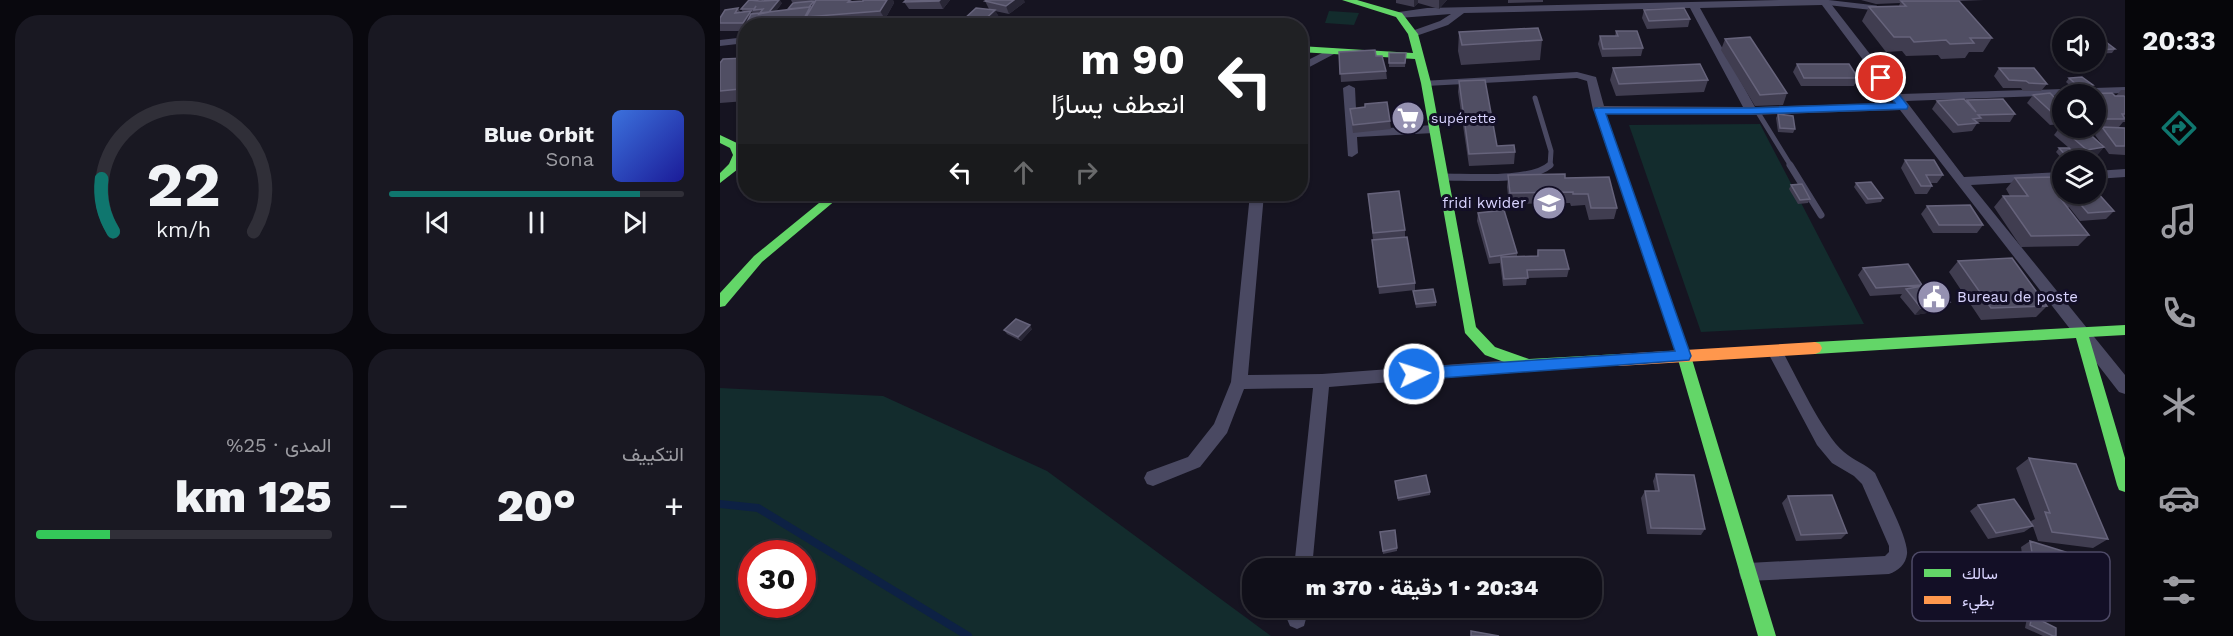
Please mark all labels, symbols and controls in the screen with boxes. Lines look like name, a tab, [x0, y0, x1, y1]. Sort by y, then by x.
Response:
map controls	[2052, 18, 2106, 204]
button: sound	[2052, 18, 2106, 72]
text: 20:33	[2142, 25, 2216, 57]
text: 90 m	[1081, 35, 1185, 84]
icon: left	[1206, 42, 1284, 120]
pin	[1855, 52, 1906, 103]
icon: arrive	[1864, 61, 1897, 94]
button: search	[2052, 84, 2106, 138]
text: انعطف يسارًا	[1051, 88, 1185, 120]
supermarket icon: supérette	[1390, 100, 1426, 136]
icon: directions	[2158, 107, 2200, 149]
place label: supérette	[1431, 110, 1496, 126]
text: Blue Orbit	[484, 122, 594, 147]
text: Sona	[545, 147, 594, 171]
text: 22	[147, 148, 221, 221]
button: layers	[2052, 150, 2106, 204]
icon: left	[944, 156, 977, 189]
icon: ahead	[1007, 156, 1040, 189]
icon: right	[1070, 156, 1103, 189]
school or university icon: fridi kwider	[1531, 185, 1567, 221]
place label: fridi kwider	[1442, 194, 1526, 212]
icon: music	[2158, 200, 2200, 242]
icon: previous	[421, 206, 454, 239]
icon: pause	[520, 206, 553, 239]
icon: next	[618, 206, 651, 239]
text: km/h	[156, 217, 211, 242]
public building icon: Bureau de poste	[1916, 279, 1952, 315]
place label: Bureau de poste	[1957, 288, 2078, 306]
icon: phone	[2158, 292, 2200, 334]
position arrow	[1382, 342, 1446, 406]
icon: climate	[2158, 384, 2200, 426]
text: المدى · 25%	[226, 433, 332, 457]
text: التكييف	[622, 442, 684, 466]
text: 125 km	[175, 470, 332, 523]
icon: car	[2158, 477, 2200, 519]
text: 20°	[497, 479, 576, 532]
text: −	[389, 486, 408, 525]
text: +	[664, 486, 684, 525]
speed limit sign: 30	[738, 540, 816, 618]
legend	[1912, 552, 2110, 621]
text: سالك	[1962, 564, 1998, 583]
icon: filters	[2158, 569, 2200, 611]
text: 20:34 · 1 دقيقة · 370 m	[1306, 575, 1538, 600]
text: بطيء	[1962, 591, 1994, 614]

